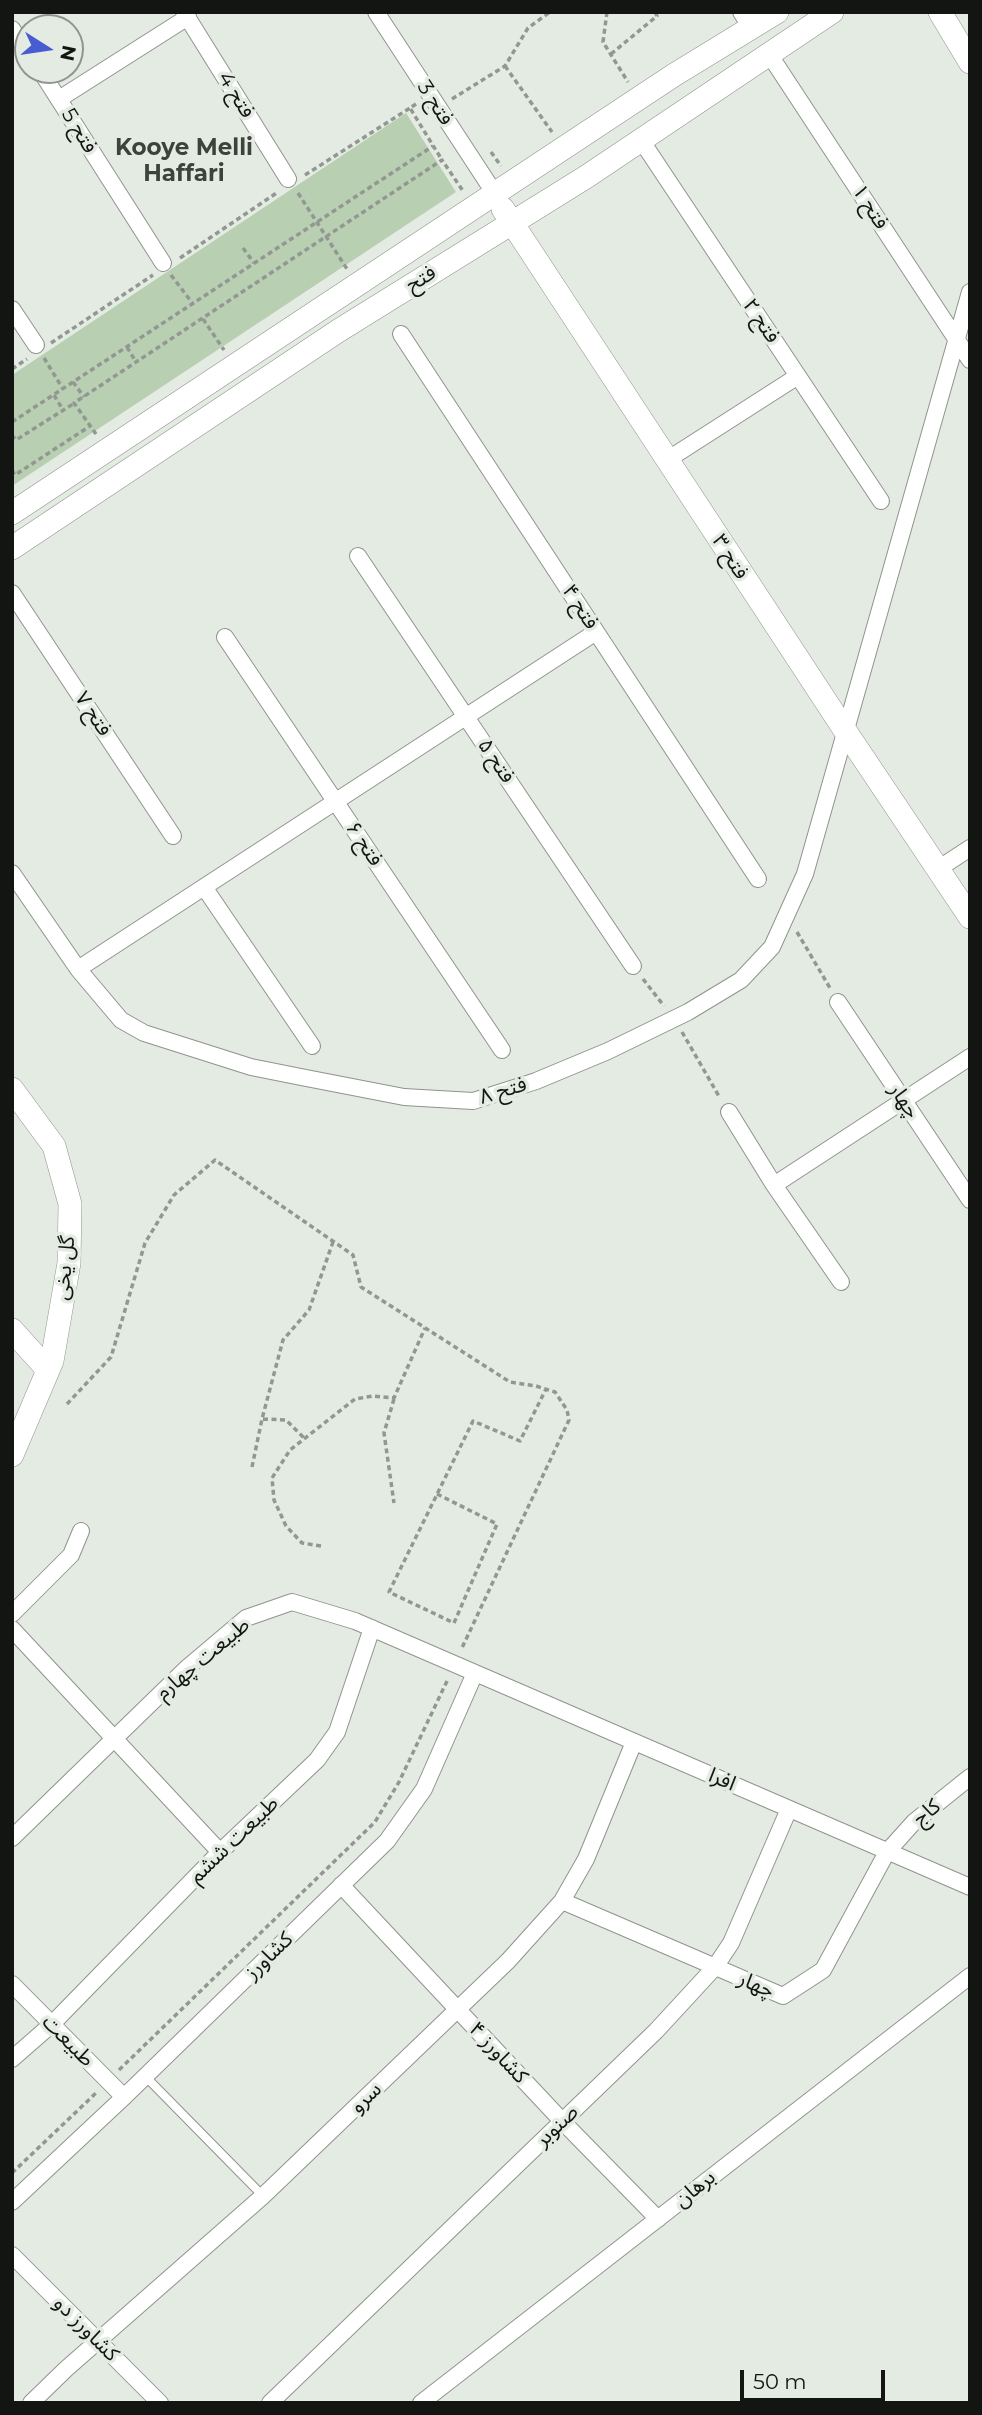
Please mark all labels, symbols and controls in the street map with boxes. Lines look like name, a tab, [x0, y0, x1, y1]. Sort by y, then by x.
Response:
north arrow	[14, 14, 84, 84]
text: N	[55, 43, 81, 63]
street label: فتح 4	[212, 67, 260, 123]
street label: فتح 3	[411, 76, 459, 130]
street label: فتح 5	[56, 104, 102, 158]
district label: Kooye Melli Haffari	[115, 134, 253, 188]
street label: فتح ۱	[846, 180, 894, 234]
street label: فتح	[401, 260, 441, 298]
street label: فتح ۲	[737, 294, 785, 348]
street label: فتح ۳	[706, 530, 754, 584]
street label: فتح ۴	[556, 580, 604, 634]
street label: فتح ۷	[69, 687, 117, 741]
street label: فتح ۵	[472, 734, 520, 788]
street label: فتح ۶	[340, 817, 388, 871]
street label: فتح ۸	[476, 1072, 530, 1110]
street label: چهار	[883, 1079, 925, 1123]
street label: گل یخی	[49, 1235, 81, 1301]
street label: طبیعت چهارم	[151, 1612, 255, 1706]
street label: افرا	[705, 1763, 739, 1797]
street label: طبیعت ششم	[184, 1791, 284, 1889]
street label: کاج	[908, 1794, 946, 1832]
street label: کشاورز	[240, 1927, 298, 1985]
street label: چهار	[734, 1966, 778, 2004]
street label: طبیعت	[37, 2010, 99, 2072]
street label: کشاورز ۴	[463, 2017, 533, 2089]
street label: سرو	[345, 2077, 387, 2119]
street label: صنوبر	[530, 2100, 584, 2152]
street label: برهان	[669, 2165, 721, 2213]
street label: کشاورز دو	[48, 2291, 124, 2367]
scale bar	[744, 2356, 889, 2400]
text: 50 m	[753, 2369, 807, 2394]

